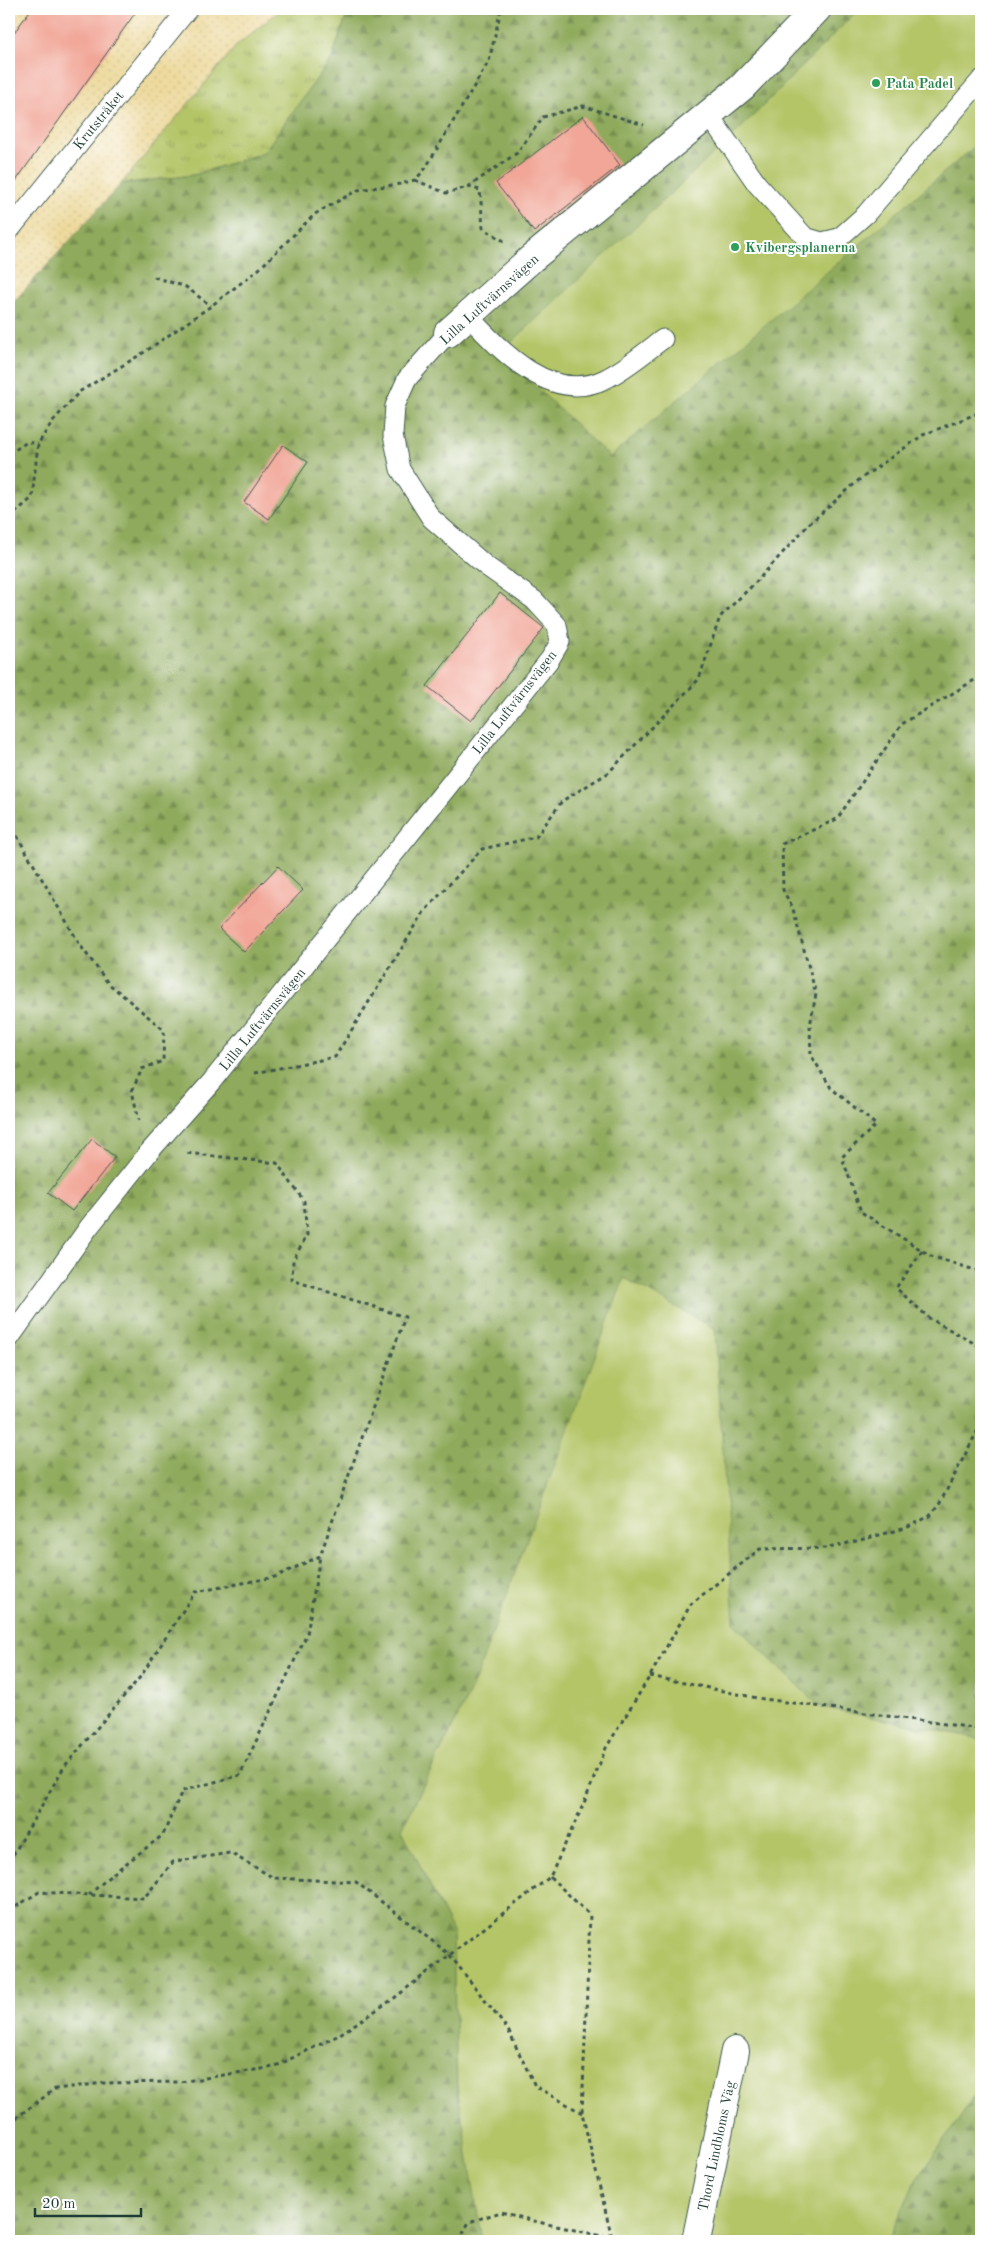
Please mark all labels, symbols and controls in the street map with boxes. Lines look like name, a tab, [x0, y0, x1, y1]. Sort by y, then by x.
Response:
marker: Pata Padel	[870, 77, 882, 89]
place label: Pata Padel	[886, 77, 953, 91]
street label: Krutstråket	[71, 89, 127, 153]
marker: Kvibergsplanerna	[729, 241, 741, 253]
place label: Kvibergsplanerna	[745, 241, 856, 255]
street label: Lilla Luftvärnsvägen	[438, 252, 542, 348]
street label: Lilla Luftvärnsvägen	[470, 648, 560, 757]
street label: Lilla Luftvärnsvägen	[217, 965, 309, 1074]
street label: Thord Lindbloms Väg	[696, 2079, 738, 2213]
scale bar	[35, 2185, 141, 2217]
text: 20 m	[42, 2197, 76, 2212]

